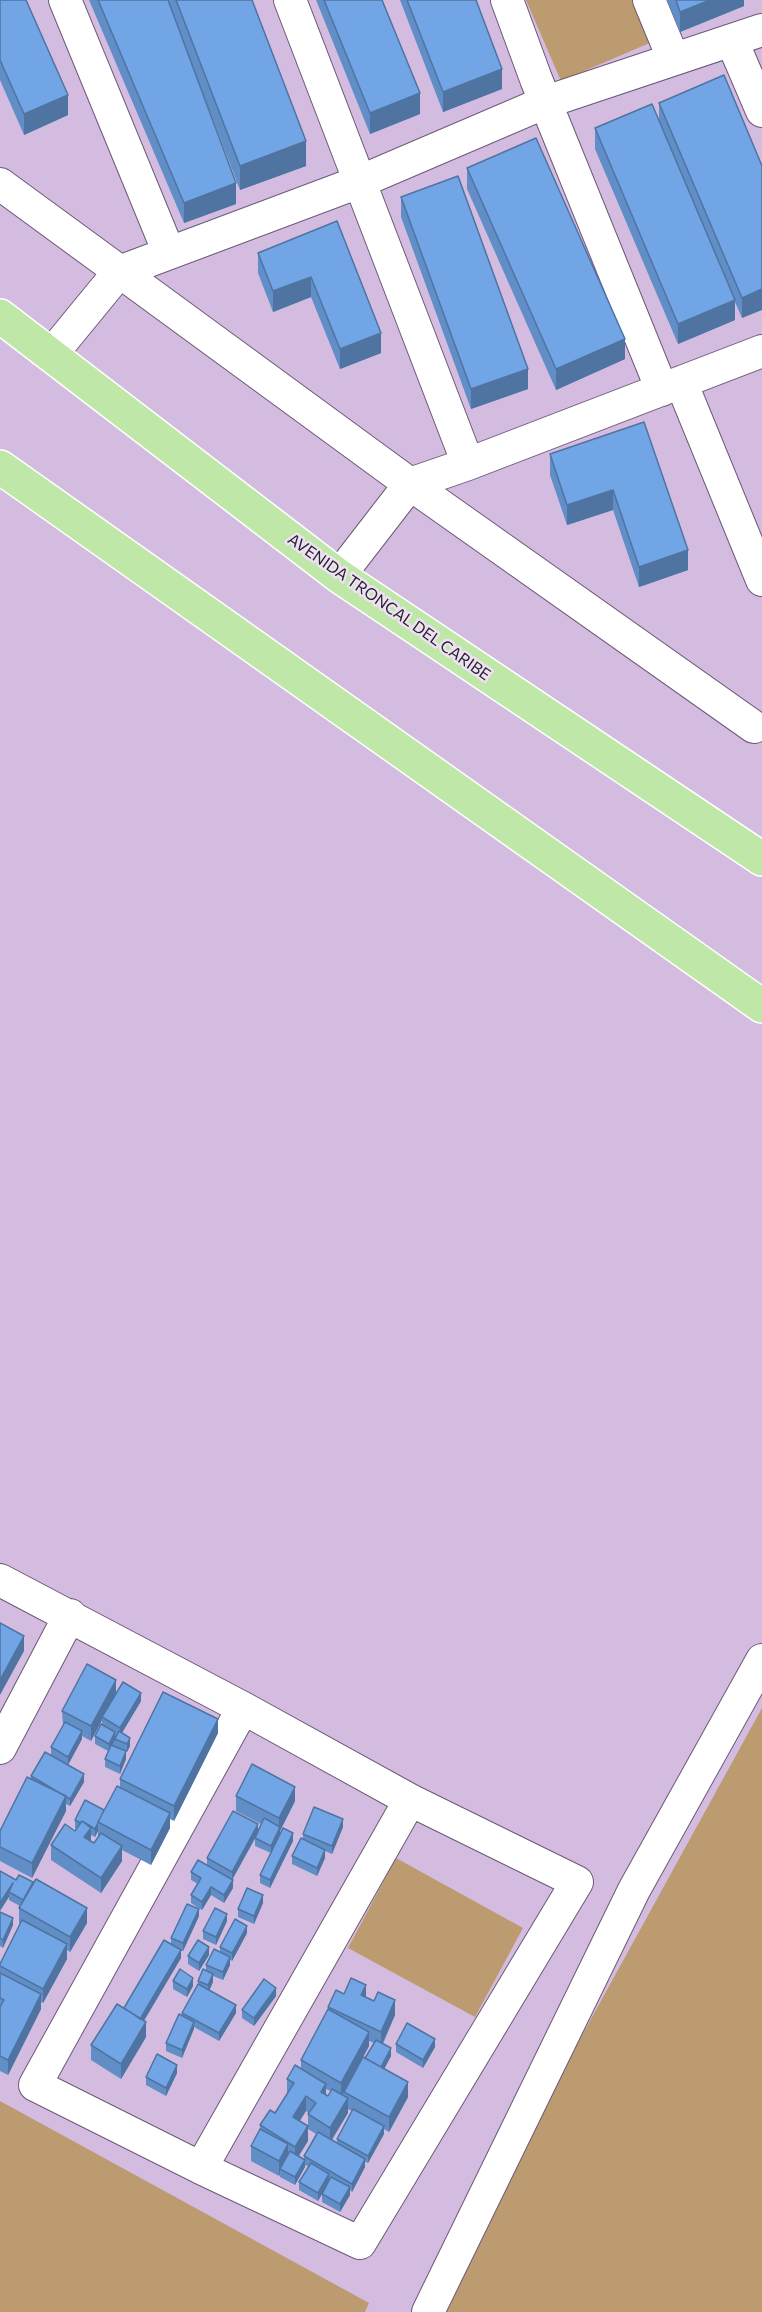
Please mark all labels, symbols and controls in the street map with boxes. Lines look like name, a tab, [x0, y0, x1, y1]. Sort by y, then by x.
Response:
street label: AVENIDA TRONCAL DEL CARIBE	[284, 529, 494, 685]

